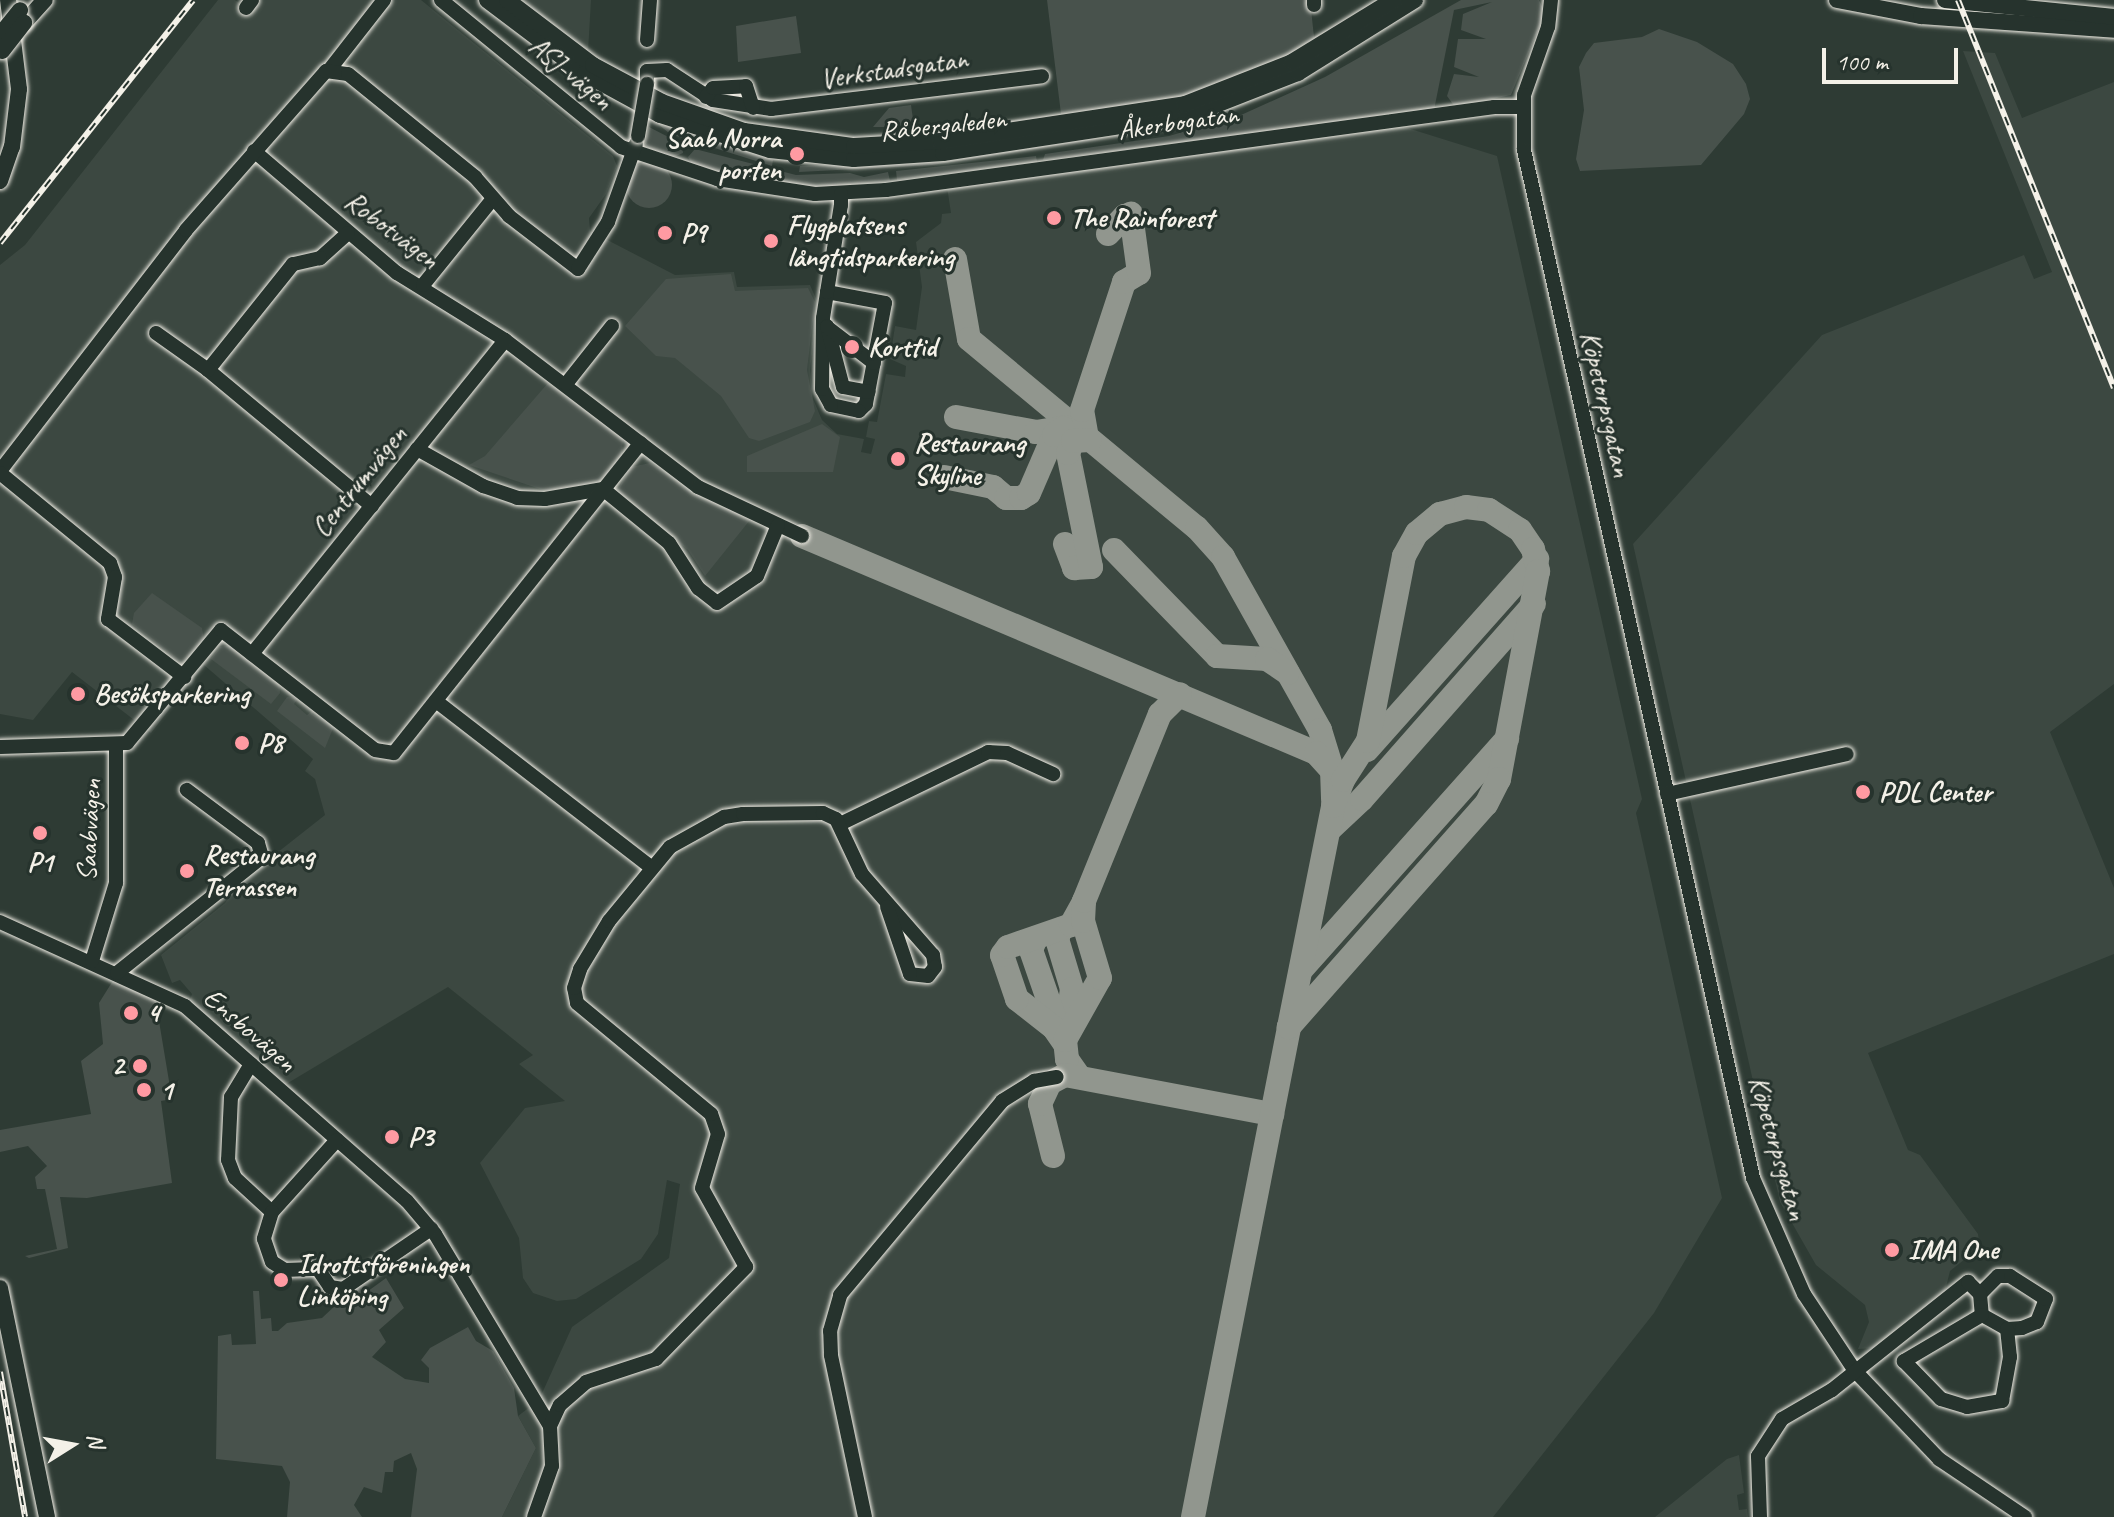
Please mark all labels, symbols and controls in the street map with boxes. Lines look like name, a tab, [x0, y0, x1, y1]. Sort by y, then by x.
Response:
street label: ASJ-vägen	[523, 29, 619, 117]
scale bar	[1826, 32, 1962, 82]
street label: Verkstadsgatan	[818, 42, 970, 96]
text: 100 m	[1836, 47, 1888, 77]
street label: Åkerbogatan	[1116, 97, 1240, 147]
street label: Råbergaleden	[878, 102, 1008, 148]
place label: Saab Norra porten	[665, 121, 781, 187]
marker: Saab Norra porten	[788, 145, 806, 163]
street label: Robotvägen	[338, 184, 446, 276]
place label: The Rainforest	[1070, 201, 1216, 235]
place label: Flygplatsens långtidsparkering	[787, 208, 954, 274]
marker: The Rainforest	[1045, 209, 1063, 227]
place label: P9	[681, 216, 706, 250]
marker: P9	[656, 224, 674, 242]
marker: Flygplatsens långtidsparkering	[762, 232, 780, 250]
street label: Köpetorpsgatan	[1573, 328, 1639, 480]
place label: Korttid	[868, 330, 936, 364]
marker: Korttid	[843, 338, 861, 356]
street label: Centrumvägen	[304, 419, 414, 543]
place label: Restaurang Skyline	[914, 426, 1025, 492]
marker: Restaurang Skyline	[889, 450, 907, 468]
place label: Besöksparkering	[94, 677, 250, 711]
marker: Besöksparkering	[69, 685, 87, 703]
place label: P8	[258, 726, 284, 760]
marker: P8	[233, 734, 251, 752]
place label: PDL Center	[1879, 775, 1992, 809]
street label: Saabvägen	[70, 778, 108, 882]
marker: PDL Center	[1854, 783, 1872, 801]
marker: P1	[31, 824, 49, 842]
place label: Restaurang Terrassen	[203, 838, 314, 904]
place label: P1	[27, 845, 53, 879]
marker: Restaurang Terrassen	[178, 862, 196, 880]
street label: Ensbovägen	[197, 980, 303, 1080]
place label: 4	[147, 996, 160, 1030]
marker: 4	[122, 1004, 140, 1022]
place label: 2	[111, 1049, 124, 1083]
marker: 2	[131, 1057, 149, 1075]
street label: Köpetorpsgatan	[1741, 1072, 1815, 1224]
place label: 1	[160, 1073, 173, 1107]
marker: 1	[135, 1081, 153, 1099]
place label: P3	[408, 1120, 434, 1154]
marker: P3	[383, 1128, 401, 1146]
place label: IMA One	[1908, 1233, 1998, 1267]
marker: IMA One	[1883, 1241, 1901, 1259]
place label: Idrottsföreningen Linköping	[297, 1247, 469, 1313]
marker: Idrottsföreningen Linköping	[272, 1271, 290, 1289]
north arrow	[32, 1405, 112, 1485]
text: N	[81, 1431, 111, 1450]

